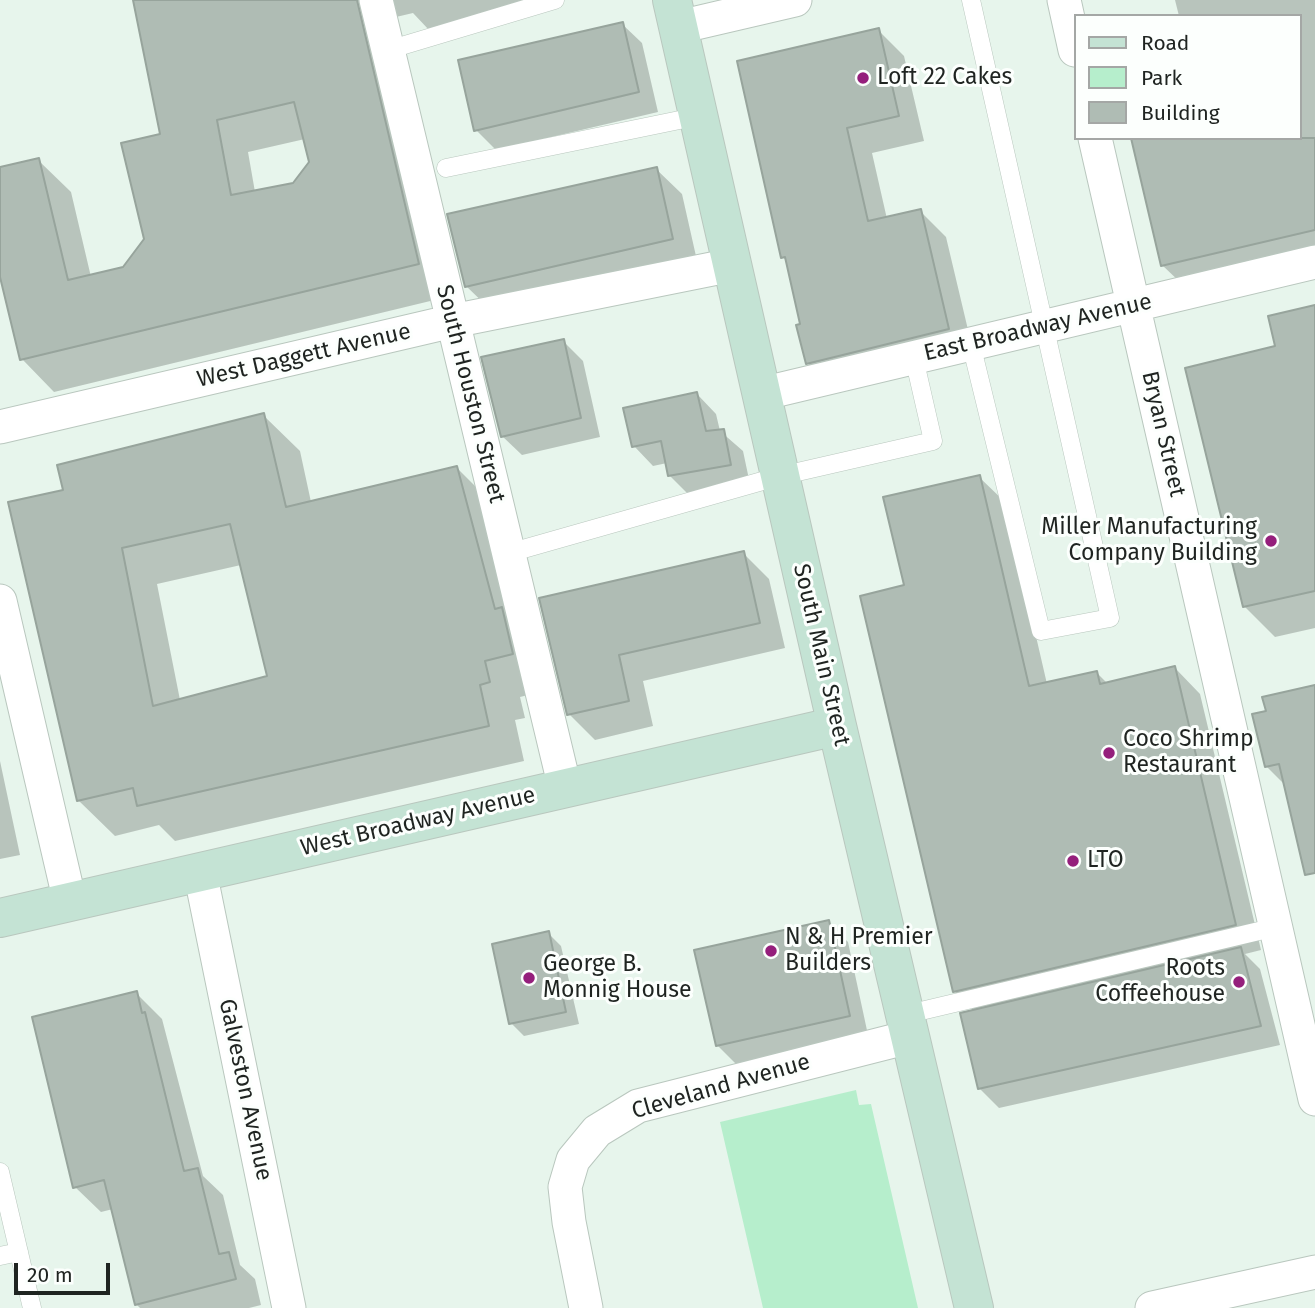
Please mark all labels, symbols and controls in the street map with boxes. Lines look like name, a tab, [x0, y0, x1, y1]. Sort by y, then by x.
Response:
legend	[1074, 14, 1301, 140]
text: Road	[1141, 30, 1189, 56]
place label: Loft 22 Cakes	[877, 64, 1012, 92]
text: Park	[1141, 65, 1182, 91]
marker: Loft 22 Cakes	[855, 70, 871, 86]
text: Building	[1141, 100, 1220, 126]
street label: South Houston Street	[430, 282, 510, 506]
street label: East Broadway Avenue	[921, 288, 1155, 368]
street label: West Daggett Avenue	[194, 318, 414, 394]
street label: Bryan Street	[1135, 368, 1191, 500]
place label: Miller Manufacturing Company Building	[1041, 514, 1257, 568]
marker: Miller Manufacturing Company Building	[1263, 533, 1279, 549]
street label: South Main Street	[787, 561, 855, 749]
place label: Coco Shrimp Restaurant	[1123, 726, 1254, 780]
marker: Coco Shrimp Restaurant	[1101, 745, 1117, 761]
street label: West Broadway Avenue	[298, 782, 538, 862]
place label: LTO	[1087, 847, 1124, 875]
marker: LTO	[1065, 853, 1081, 869]
place label: N & H Premier Builders	[785, 924, 933, 978]
marker: N & H Premier Builders	[763, 943, 779, 959]
place label: George B. Monnig House	[543, 951, 692, 1005]
place label: Roots Coffeehouse	[1095, 955, 1225, 1009]
marker: George B. Monnig House	[521, 970, 537, 986]
marker: Roots Coffeehouse	[1231, 974, 1247, 990]
street label: Galveston Avenue	[212, 997, 278, 1183]
street label: Cleveland Avenue	[629, 1048, 813, 1126]
scale bar	[18, 1248, 114, 1292]
text: 20 m	[27, 1262, 73, 1288]

